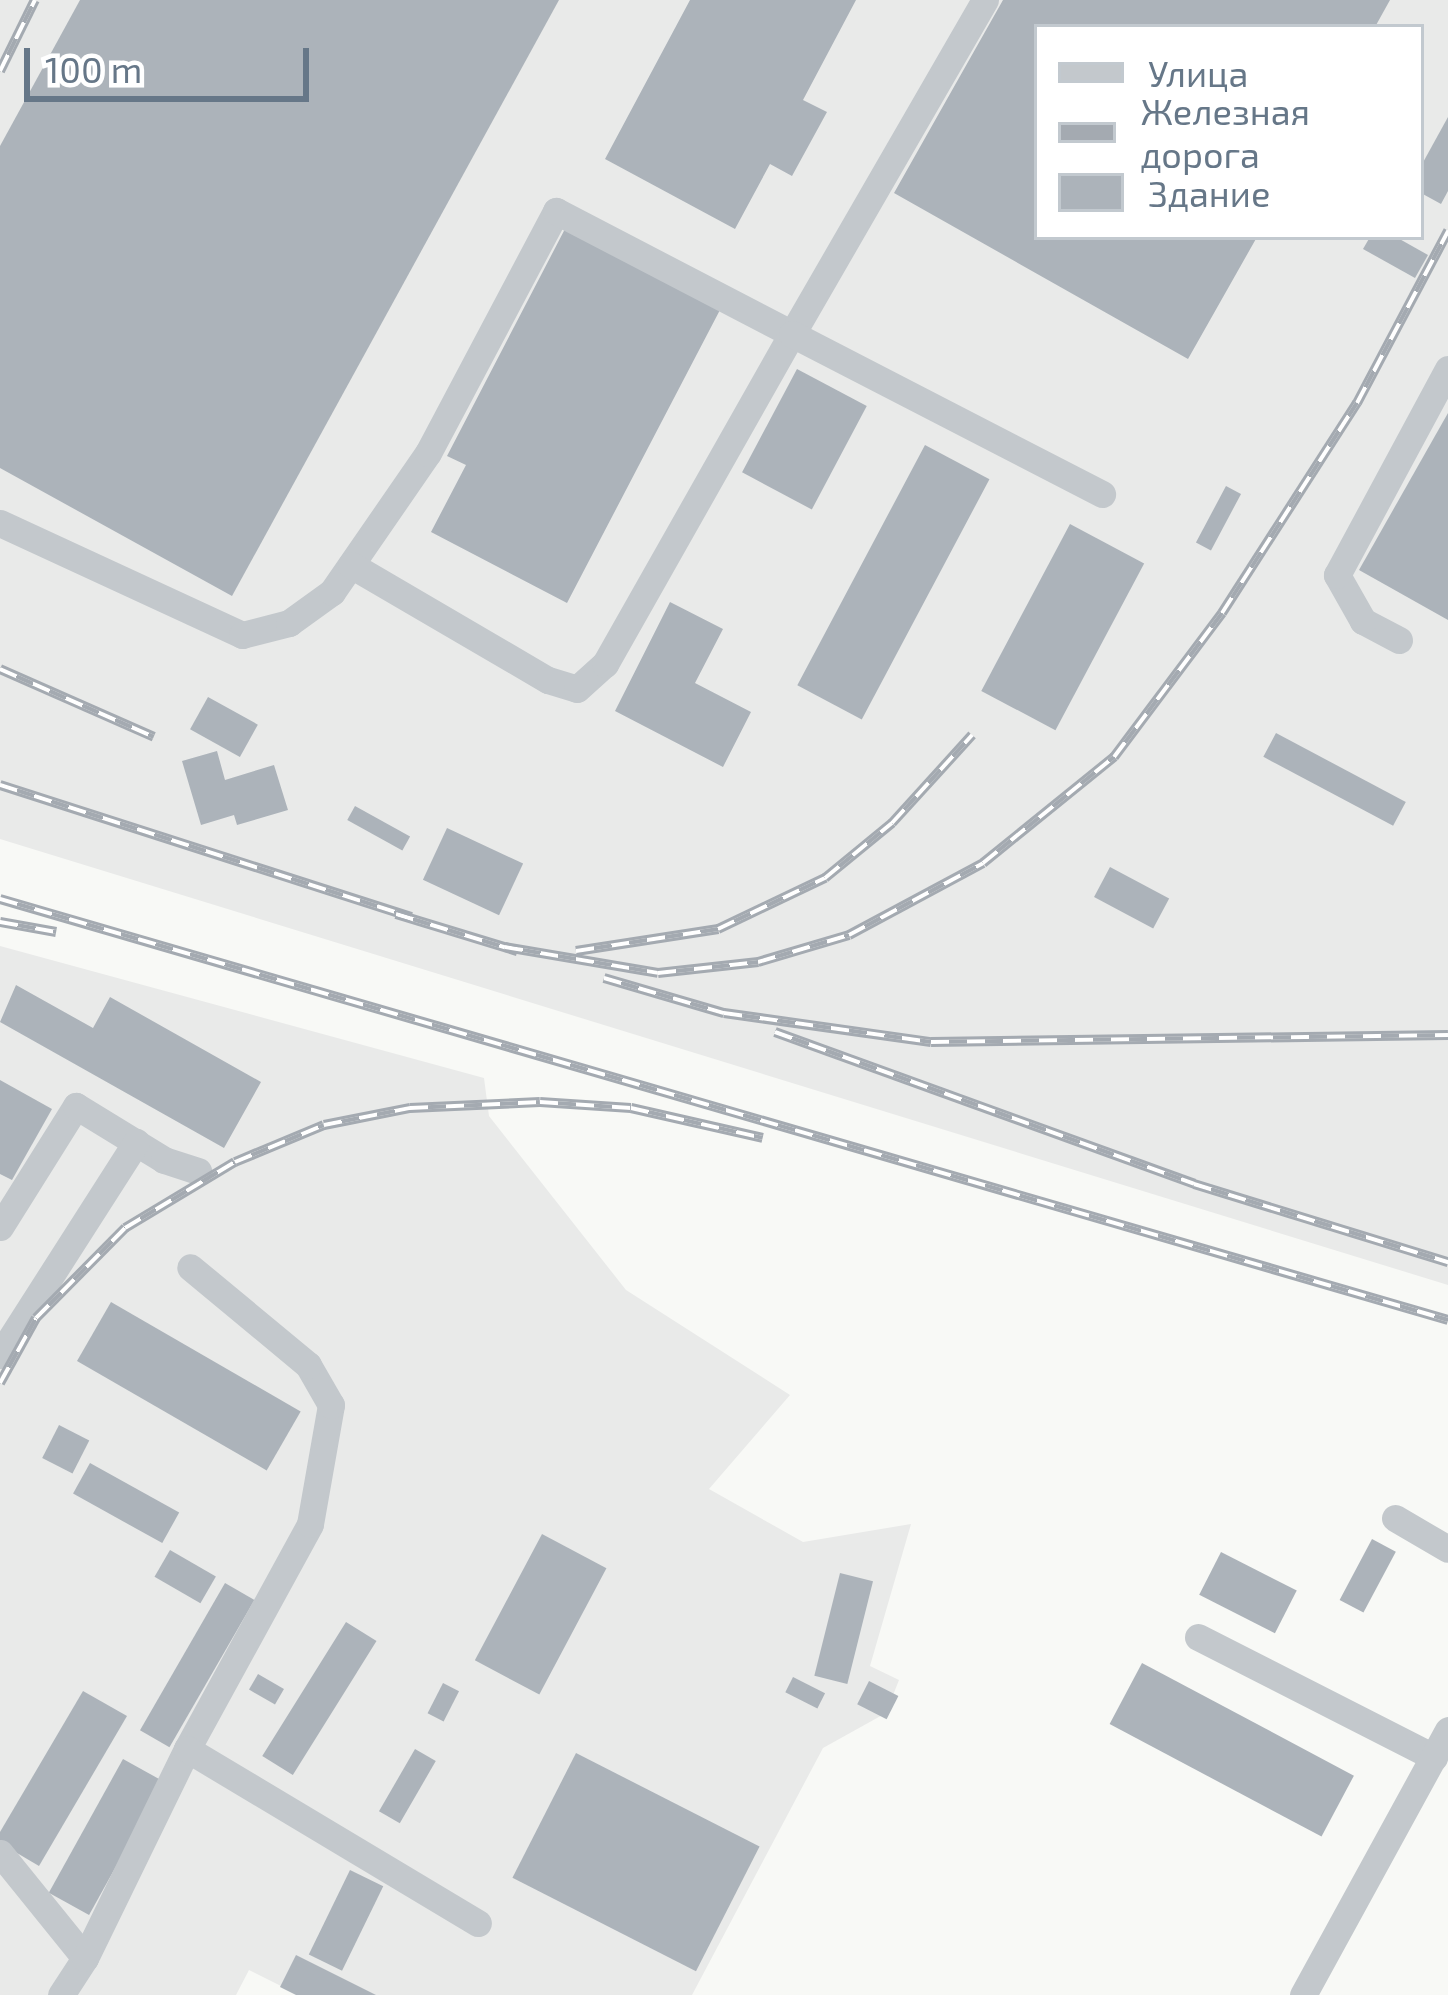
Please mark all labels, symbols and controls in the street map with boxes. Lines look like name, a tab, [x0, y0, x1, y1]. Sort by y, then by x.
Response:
scale bar	[30, 24, 315, 98]
legend	[1034, 24, 1424, 240]
text: 100 m	[45, 47, 142, 90]
text: Улица	[1148, 51, 1248, 94]
text: Железная дорога	[1140, 89, 1310, 175]
text: Здание	[1148, 171, 1270, 214]

